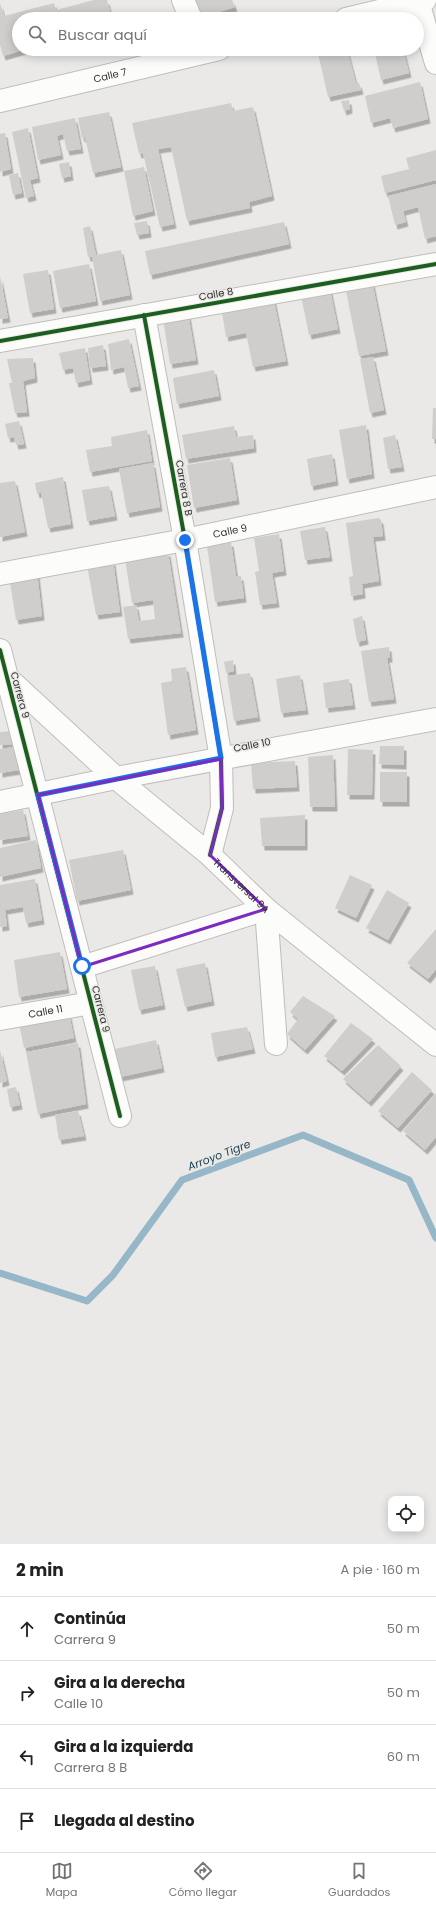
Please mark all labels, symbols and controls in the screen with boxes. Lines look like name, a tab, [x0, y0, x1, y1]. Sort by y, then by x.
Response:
search box	[12, 12, 424, 56]
icon: search	[26, 23, 48, 45]
text: Buscar aquí	[58, 24, 147, 45]
street label: Calle 7	[92, 64, 129, 86]
street label: Calle 8	[198, 284, 234, 304]
street label: Carrera 8 B	[172, 459, 196, 517]
street label: Calle 9	[211, 520, 248, 541]
route end	[176, 531, 194, 549]
street label: Carrera 9	[7, 670, 33, 720]
street label: Calle 10	[232, 734, 272, 756]
street label: Transversal 9A	[210, 854, 273, 916]
route start	[73, 957, 91, 975]
street label: Carrera 9	[88, 984, 114, 1034]
street label: Calle 11	[27, 1001, 64, 1021]
water label: Arroyo Tigre	[184, 1136, 253, 1175]
map controls	[388, 1496, 424, 1532]
button: locate	[388, 1496, 424, 1532]
text: 2 min	[16, 1558, 64, 1582]
text: A pie · 160 m	[341, 1560, 420, 1579]
text: Continúa	[54, 1608, 126, 1629]
icon: ahead	[16, 1618, 38, 1640]
text: 50 m	[387, 1619, 420, 1638]
text: Carrera 9	[54, 1630, 116, 1649]
text: Gira a la derecha	[54, 1672, 185, 1693]
icon: right	[16, 1682, 38, 1704]
text: 50 m	[387, 1683, 420, 1702]
text: Calle 10	[54, 1694, 103, 1713]
text: Gira a la izquierda	[54, 1736, 193, 1757]
icon: left	[16, 1746, 38, 1768]
text: 60 m	[387, 1747, 420, 1766]
text: Carrera 8 B	[54, 1758, 127, 1777]
icon: arrive	[16, 1810, 38, 1832]
text: Llegada al destino	[54, 1810, 195, 1831]
tab: Mapa	[46, 1860, 77, 1901]
tab: Cómo llegar	[169, 1860, 237, 1901]
tab: Guardados	[328, 1860, 390, 1901]

